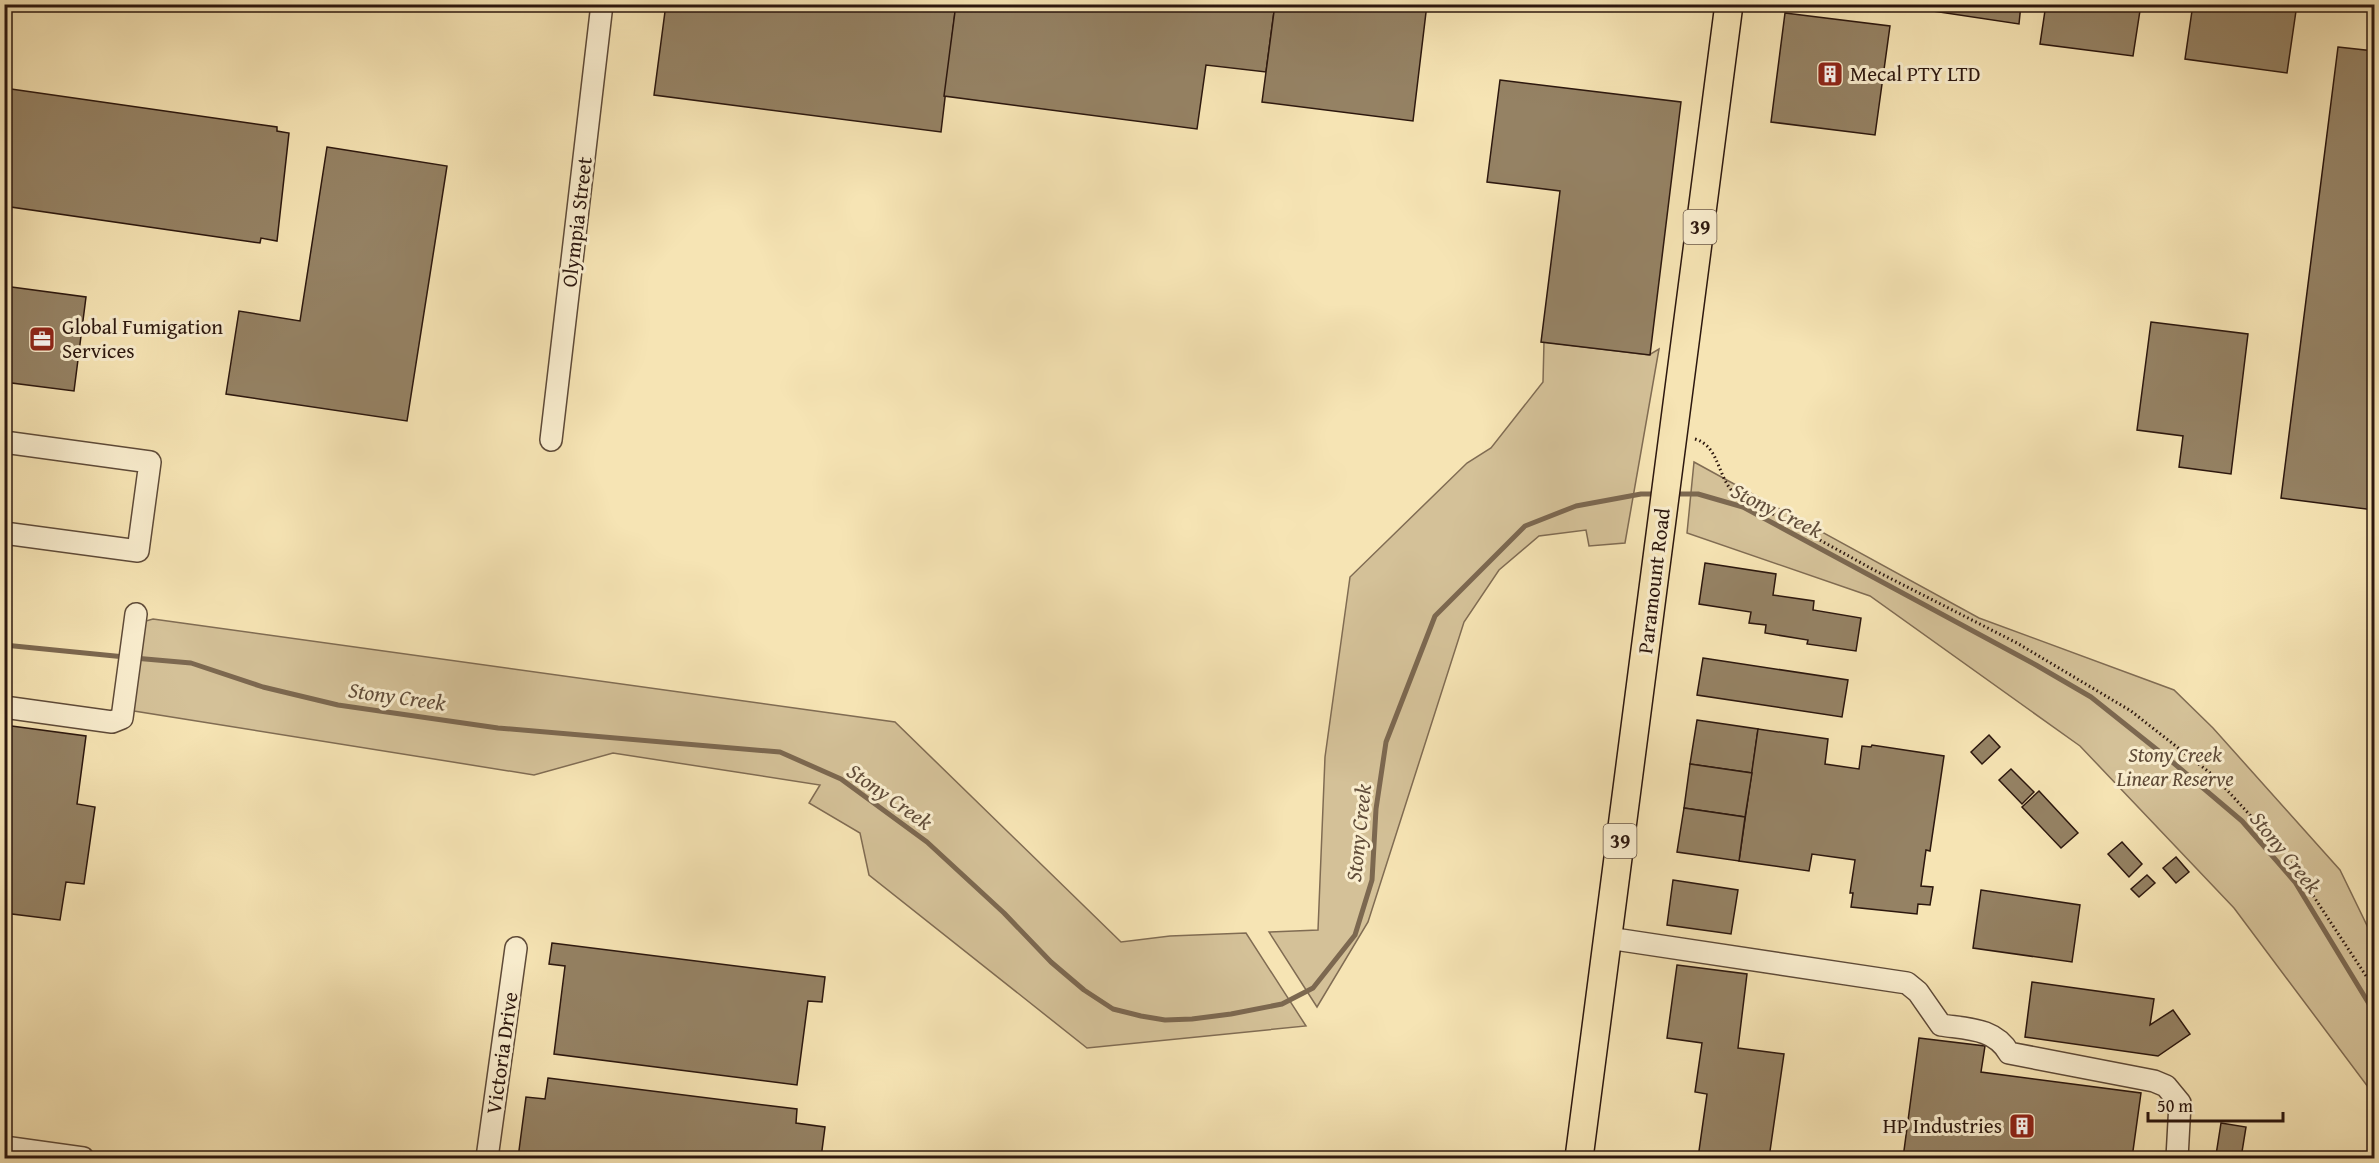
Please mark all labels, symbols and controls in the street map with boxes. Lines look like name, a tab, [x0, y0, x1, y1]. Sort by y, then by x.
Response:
place label: Mecal PTY LTD	[1850, 58, 1981, 89]
building icon: Mecal PTY LTD	[1815, 59, 1845, 89]
street label: Olympia Street	[553, 154, 600, 289]
road number: 39	[1684, 210, 1716, 244]
place label: Global Fumigation Services	[62, 311, 223, 366]
office icon: Global Fumigation Services	[27, 324, 57, 354]
water label: Stony Creek	[1726, 474, 1829, 546]
street label: Paramount Road	[1629, 506, 1678, 656]
water label: Stony Creek	[346, 673, 449, 719]
park label: Stony Creek Linear Reserve	[2115, 739, 2234, 794]
water label: Stony Creek	[841, 755, 940, 838]
water label: Stony Creek	[1337, 782, 1379, 883]
water label: Stony Creek	[2243, 804, 2330, 901]
road number: 39	[1604, 824, 1636, 858]
street label: Victoria Drive	[478, 990, 525, 1116]
scale bar	[2148, 1085, 2283, 1123]
text: 50 m	[2157, 1092, 2193, 1119]
place label: HP Industries	[1883, 1110, 2002, 1141]
building icon: HP Industries	[2007, 1111, 2037, 1141]

